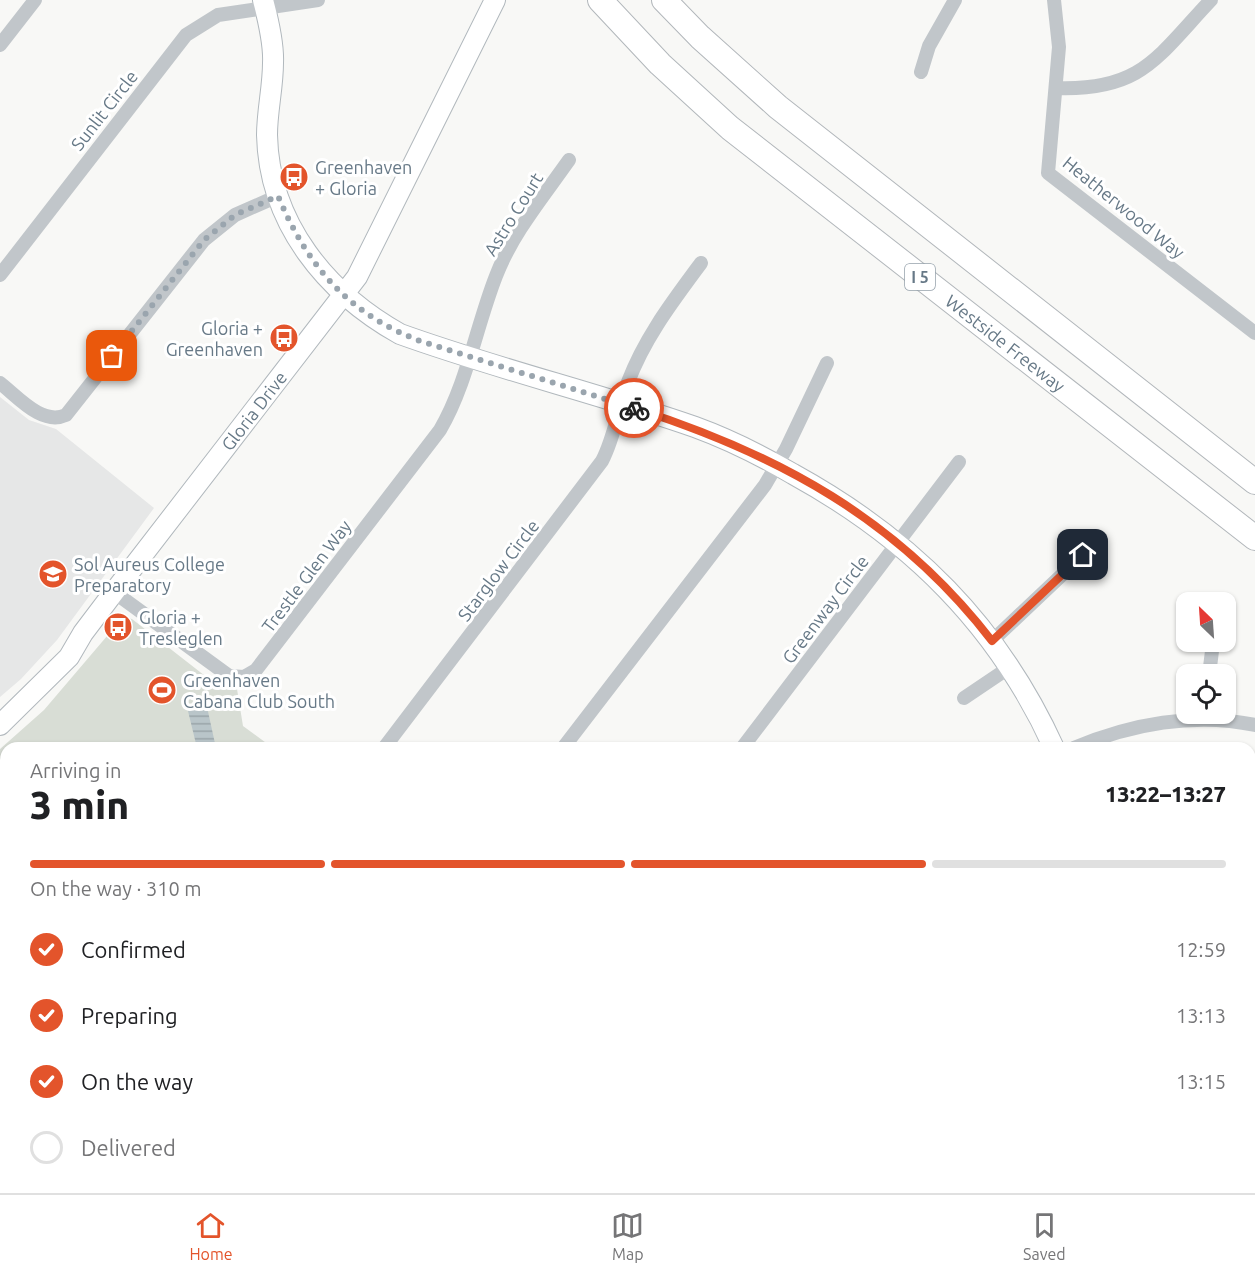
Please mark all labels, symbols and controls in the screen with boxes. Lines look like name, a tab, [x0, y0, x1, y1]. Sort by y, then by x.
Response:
street label: Sunlit Circle	[67, 66, 141, 154]
street label: Heatherwood Way	[1059, 152, 1189, 262]
place label: Greenhaven + Gloria	[315, 157, 412, 198]
bus stop icon: Greenhaven + Gloria	[278, 161, 310, 193]
street label: Astro Court	[480, 169, 546, 259]
road number: I 5	[905, 264, 935, 290]
street label: Westside Freeway	[942, 290, 1069, 396]
place label: Gloria + Greenhaven	[166, 318, 263, 359]
bus stop icon: Gloria + Greenhaven	[268, 322, 300, 354]
pin	[86, 330, 137, 381]
icon: bag	[95, 339, 128, 372]
street label: Gloria Drive	[217, 367, 291, 454]
courier	[604, 378, 664, 438]
icon: bike	[618, 392, 651, 425]
street label: Starglow Circle	[453, 515, 543, 625]
street label: Trestle Glen Way	[257, 516, 355, 636]
pin	[1057, 529, 1108, 580]
icon: home	[1066, 538, 1099, 571]
street label: Greenway Circle	[778, 551, 872, 667]
place label: Sol Aureus College Preparatory	[74, 554, 225, 595]
school or university icon: Sol Aureus College Preparatory	[37, 558, 69, 590]
north arrow	[1176, 592, 1236, 652]
map controls	[1176, 592, 1236, 724]
place label: Gloria + Tresleglen	[139, 607, 223, 648]
bus stop icon: Gloria + Tresleglen	[102, 611, 134, 643]
button: locate	[1176, 664, 1236, 724]
place label: Greenhaven Cabana Club South	[183, 670, 335, 711]
sports icon: Greenhaven Cabana Club South	[146, 674, 178, 706]
text: Arriving in	[30, 759, 121, 782]
text: 13:22–13:27	[1105, 781, 1226, 806]
text: 3 min	[30, 783, 129, 826]
text: On the way · 310 m	[30, 877, 202, 900]
icon: check	[30, 933, 63, 966]
text: Confirmed	[81, 937, 186, 962]
text: 12:59	[1176, 938, 1226, 961]
icon: check	[30, 999, 63, 1032]
text: Preparing	[81, 1003, 178, 1028]
text: 13:13	[1176, 1004, 1226, 1027]
icon: check	[30, 1065, 63, 1098]
text: On the way	[81, 1069, 193, 1094]
text: 13:15	[1176, 1070, 1226, 1093]
text: Delivered	[81, 1135, 176, 1160]
tab: Home	[189, 1209, 233, 1263]
tab: Map	[611, 1209, 644, 1263]
tab: Saved	[1023, 1209, 1066, 1263]

